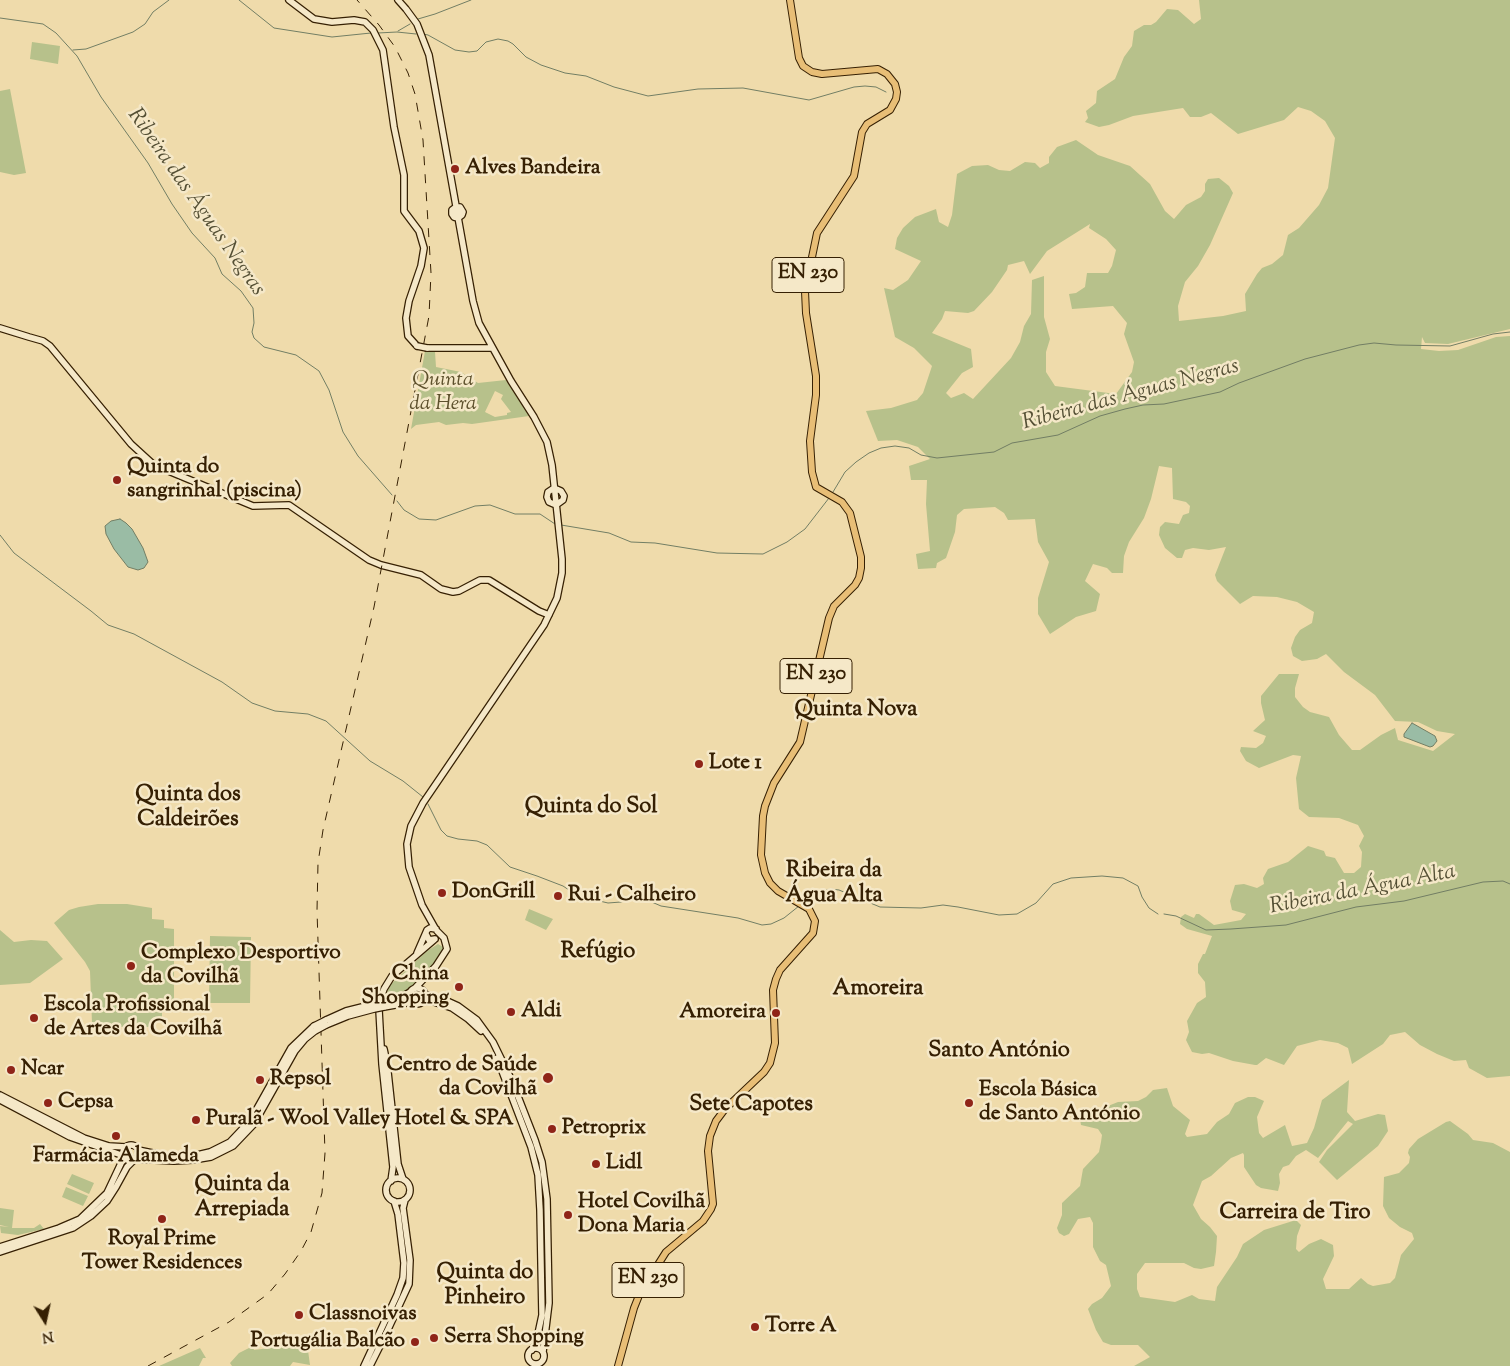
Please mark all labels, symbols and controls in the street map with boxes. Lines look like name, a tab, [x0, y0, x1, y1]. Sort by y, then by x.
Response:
water label: Ribeira das Águas Negras	[120, 104, 270, 302]
place label: Alves Bandeira	[465, 156, 601, 182]
marker: Alves Bandeira	[449, 163, 461, 175]
road number: EN 230	[772, 258, 844, 292]
water label: Ribeira das Águas Negras	[1020, 354, 1242, 438]
park label: Quinta da Hera	[409, 368, 477, 418]
place label: Quinta do sangrinhal (piscina)	[127, 455, 302, 505]
marker: Quinta do sangrinhal (piscina)	[111, 474, 123, 486]
road number: EN 230	[780, 658, 852, 694]
district label: Quinta Nova	[795, 698, 917, 724]
place label: Lote 1	[709, 751, 762, 777]
marker: Lote 1	[693, 758, 705, 770]
district label: Quinta dos Caldeirões	[135, 783, 241, 834]
district label: Quinta do Sol	[525, 795, 657, 821]
district label: Ribeira da Água Alta	[785, 859, 883, 910]
water label: Ribeira da Água Alta	[1268, 860, 1458, 922]
place label: DonGrill	[452, 880, 535, 906]
place label: Rui - Calheiro	[568, 883, 696, 909]
marker: DonGrill	[436, 887, 448, 899]
marker: Rui - Calheiro	[552, 890, 564, 902]
district label: Refúgio	[561, 940, 635, 966]
place label: Complexo Desportivo da Covilhã	[141, 941, 341, 991]
marker: Complexo Desportivo da Covilhã	[125, 960, 137, 972]
place label: China Shopping	[362, 962, 449, 1012]
district label: Amoreira	[833, 977, 923, 1003]
marker: China Shopping	[453, 981, 465, 993]
place label: Escola Profissional de Artes da Covilhã	[44, 993, 222, 1043]
place label: Aldi	[521, 999, 562, 1025]
place label: Amoreira	[679, 1000, 766, 1026]
marker: Aldi	[505, 1006, 517, 1018]
marker: Amoreira	[770, 1007, 782, 1019]
marker: Escola Profissional de Artes da Covilhã	[28, 1012, 40, 1024]
district label: Santo António	[928, 1039, 1070, 1065]
place label: Centro de Saúde da Covilhã	[386, 1053, 537, 1103]
place label: Ncar	[21, 1057, 64, 1083]
marker: Ncar	[5, 1064, 17, 1076]
place label: Repsol	[270, 1067, 331, 1093]
marker: Centro de Saúde da Covilhã	[541, 1071, 555, 1085]
marker: Repsol	[254, 1074, 266, 1086]
place label: Escola Básica de Santo António	[979, 1078, 1140, 1128]
place label: Cepsa	[58, 1090, 114, 1116]
district label: Sete Capotes	[689, 1093, 813, 1119]
marker: Cepsa	[42, 1097, 54, 1109]
marker: Escola Básica de Santo António	[963, 1097, 975, 1109]
place label: Puralã - Wool Valley Hotel & SPA	[206, 1107, 514, 1133]
marker: Puralã - Wool Valley Hotel & SPA	[190, 1114, 202, 1126]
place label: Petroprix	[562, 1116, 646, 1142]
marker: Petroprix	[546, 1123, 558, 1135]
marker: Farmácia Alameda	[110, 1130, 122, 1142]
place label: Farmácia Alameda	[33, 1144, 199, 1170]
place label: Lidl	[606, 1151, 642, 1177]
marker: Lidl	[590, 1158, 602, 1170]
district label: Quinta da Arrepiada	[194, 1173, 290, 1224]
place label: Hotel Covilhã Dona Maria	[578, 1190, 705, 1240]
district label: Carreira de Tiro	[1219, 1201, 1371, 1227]
marker: Hotel Covilhã Dona Maria	[562, 1209, 574, 1221]
marker: Royal Prime Tower Residences	[156, 1213, 168, 1225]
place label: Royal Prime Tower Residences	[82, 1227, 242, 1277]
district label: Quinta do Pinheiro	[437, 1261, 533, 1312]
road number: EN 230	[612, 1262, 684, 1298]
north arrow	[20, 1296, 70, 1346]
place label: Classnoivas	[309, 1302, 416, 1328]
marker: Classnoivas	[293, 1309, 305, 1321]
place label: Torre A	[765, 1314, 836, 1340]
marker: Torre A	[749, 1321, 761, 1333]
text: N	[40, 1325, 55, 1347]
place label: Serra Shopping	[444, 1325, 584, 1351]
place label: Portugália Balcão	[251, 1329, 405, 1355]
marker: Serra Shopping	[428, 1332, 440, 1344]
marker: Portugália Balcão	[409, 1336, 421, 1348]

